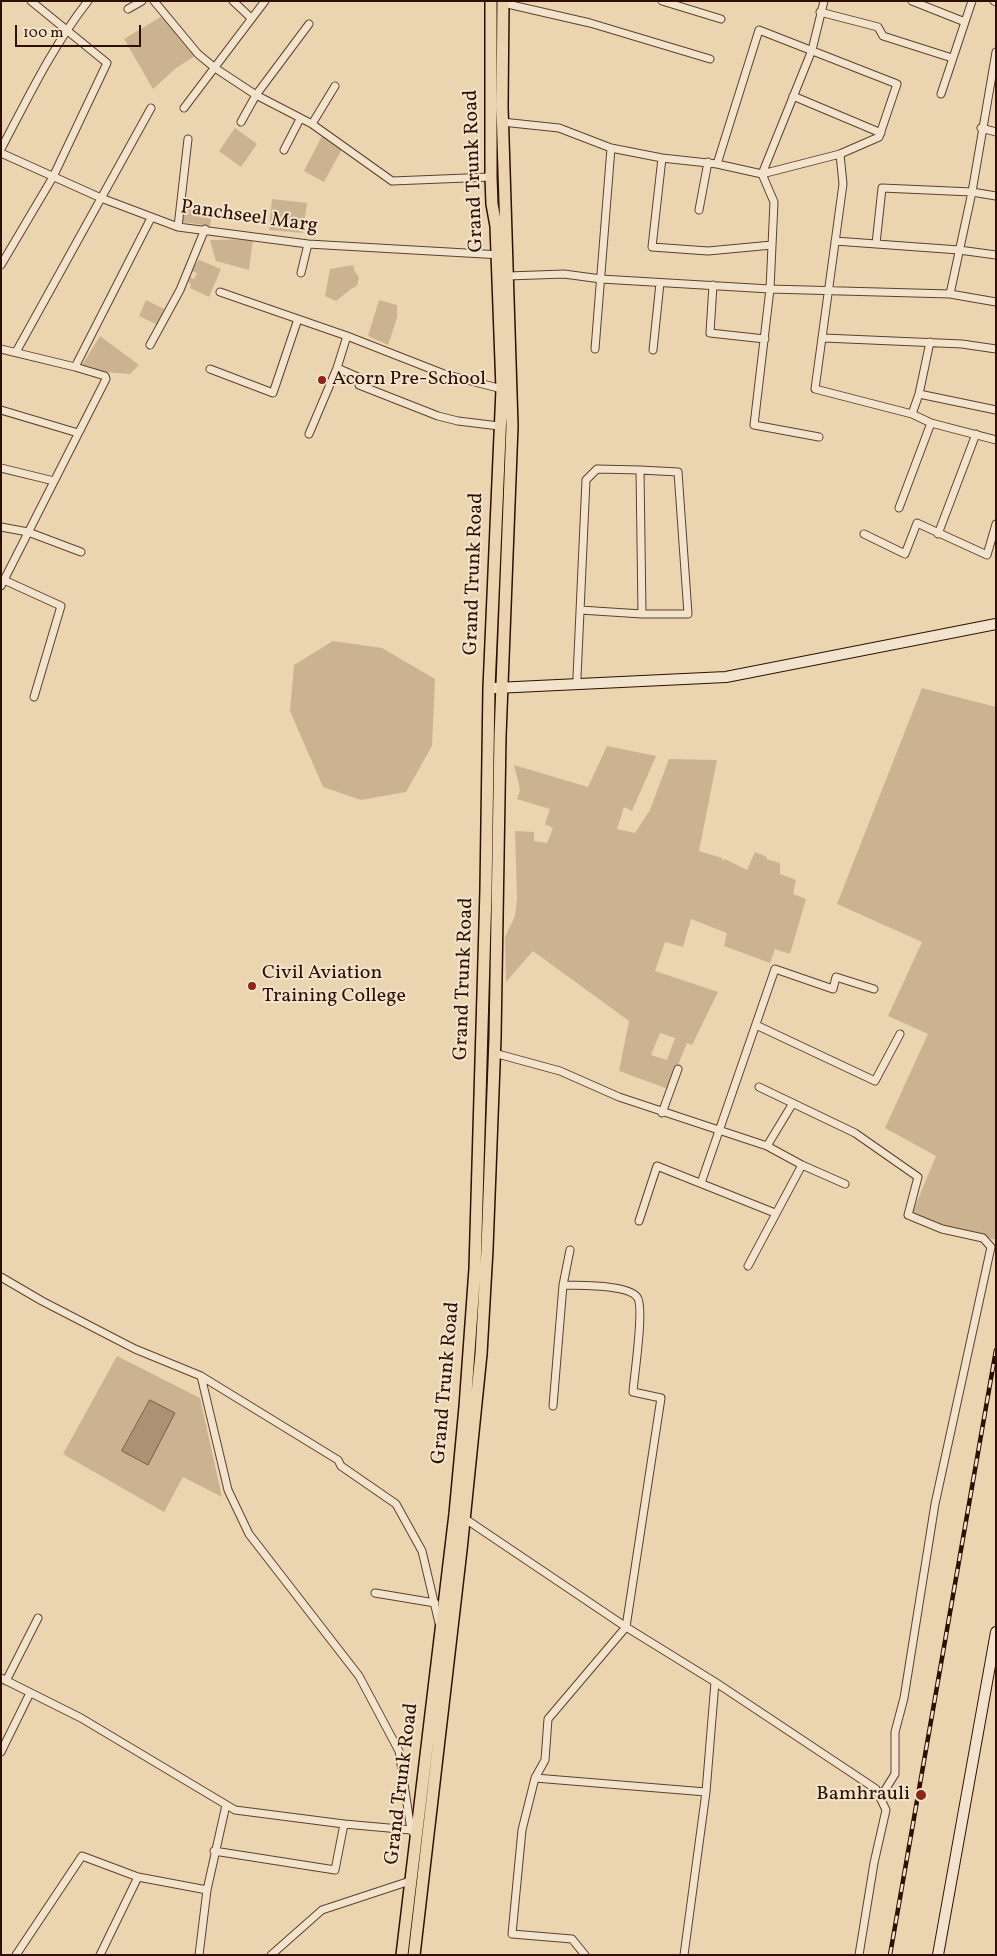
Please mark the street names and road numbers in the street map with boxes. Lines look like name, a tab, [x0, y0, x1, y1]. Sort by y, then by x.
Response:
street label: Grand Trunk Road	[460, 89, 490, 253]
street label: Panchseel Marg	[179, 196, 319, 240]
street label: Grand Trunk Road	[460, 492, 490, 656]
street label: Grand Trunk Road	[450, 897, 480, 1061]
street label: Grand Trunk Road	[428, 1301, 466, 1465]
street label: Grand Trunk Road	[381, 1702, 425, 1866]

